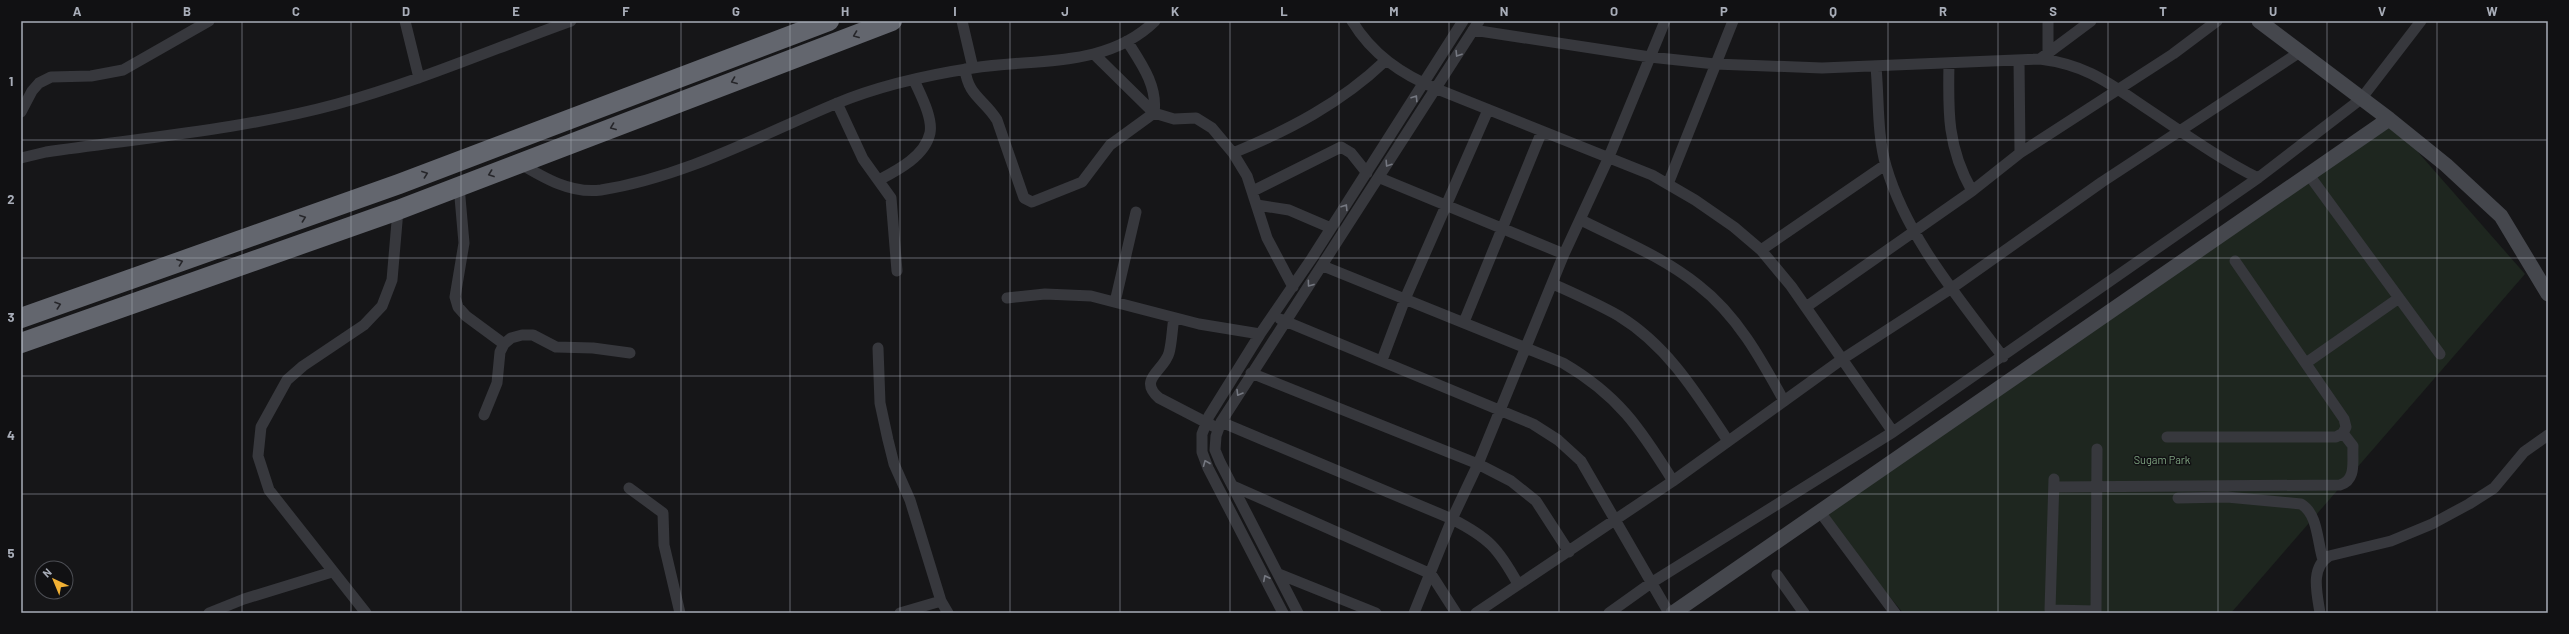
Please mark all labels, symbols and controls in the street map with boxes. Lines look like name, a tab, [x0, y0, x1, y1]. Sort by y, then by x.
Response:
text: A	[73, 3, 82, 19]
text: B	[183, 3, 191, 19]
text: C	[292, 3, 300, 19]
text: D	[402, 3, 410, 19]
text: E	[512, 3, 520, 19]
text: F	[622, 3, 630, 19]
text: G	[732, 3, 740, 19]
text: H	[841, 3, 849, 19]
text: I	[953, 3, 957, 19]
text: J	[1061, 3, 1069, 19]
text: K	[1171, 3, 1179, 19]
text: L	[1280, 3, 1288, 19]
text: M	[1389, 3, 1399, 19]
text: N	[1500, 3, 1508, 19]
text: O	[1610, 3, 1618, 19]
text: P	[1720, 3, 1728, 19]
text: Q	[1829, 3, 1837, 19]
text: R	[1939, 3, 1947, 19]
text: S	[2049, 3, 2057, 19]
text: T	[2159, 3, 2167, 19]
text: U	[2269, 3, 2277, 19]
text: V	[2378, 3, 2386, 19]
text: W	[2486, 3, 2498, 19]
one-way arrow	[852, 30, 859, 38]
one-way arrow	[1455, 50, 1463, 57]
text: 1	[9, 73, 13, 89]
one-way arrow	[731, 76, 738, 84]
one-way arrow	[1411, 95, 1418, 102]
one-way arrow	[609, 123, 616, 131]
one-way arrow	[1386, 160, 1393, 167]
one-way arrow	[488, 169, 495, 177]
one-way arrow	[422, 171, 429, 179]
text: 2	[7, 191, 15, 207]
one-way arrow	[1340, 204, 1347, 211]
one-way arrow	[299, 215, 306, 223]
one-way arrow	[177, 258, 184, 266]
one-way arrow	[1308, 280, 1315, 287]
one-way arrow	[54, 301, 61, 310]
text: 3	[7, 309, 15, 325]
one-way arrow	[1236, 389, 1243, 396]
text: 4	[7, 427, 15, 443]
park label: Sugam Park	[2134, 453, 2191, 466]
one-way arrow	[1203, 459, 1211, 467]
text: 5	[7, 545, 15, 561]
north arrow	[34, 560, 74, 600]
text: N	[40, 565, 54, 580]
one-way arrow	[1263, 575, 1271, 582]

